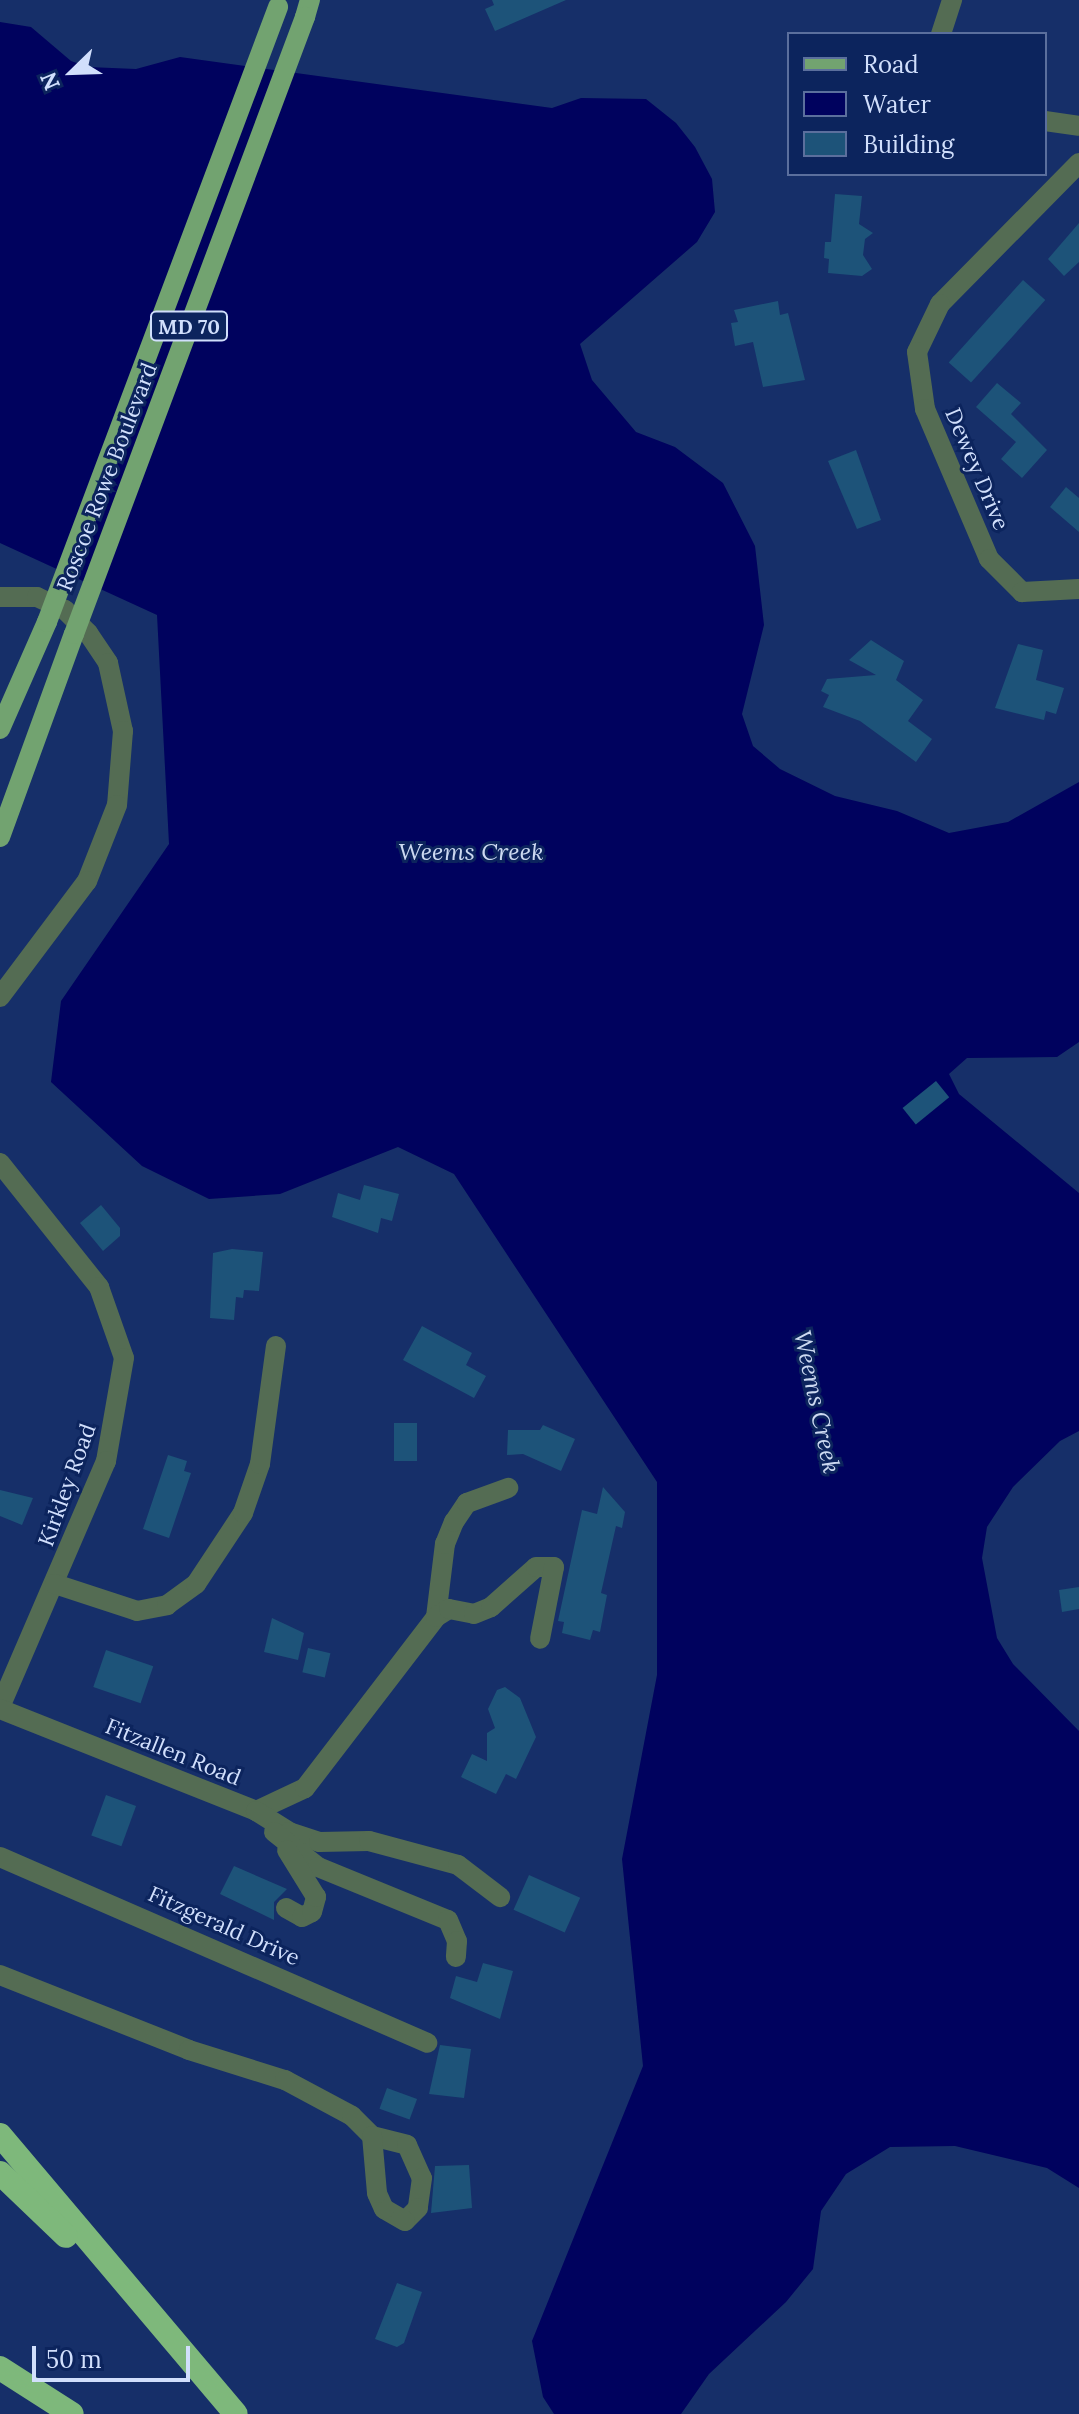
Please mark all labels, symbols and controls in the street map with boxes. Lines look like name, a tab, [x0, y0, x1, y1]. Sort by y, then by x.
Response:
north arrow	[32, 32, 112, 112]
legend	[787, 32, 1047, 176]
text: Road	[863, 49, 919, 80]
text: N	[34, 68, 66, 95]
text: Water	[863, 89, 931, 120]
text: Building	[863, 129, 954, 160]
road number: MD 70	[149, 310, 229, 342]
street label: Roscoe Rowe Boulevard	[51, 359, 163, 595]
street label: Dewey Drive	[939, 404, 1015, 534]
water label: Weems Creek	[398, 838, 544, 866]
water label: Weems Creek	[788, 1328, 846, 1476]
street label: Kirkley Road	[33, 1420, 101, 1550]
street label: Fitzallen Road	[101, 1713, 245, 1791]
street label: Fitzgerald Drive	[144, 1881, 304, 1971]
scale bar	[36, 2330, 194, 2380]
text: 50 m	[46, 2344, 102, 2375]

